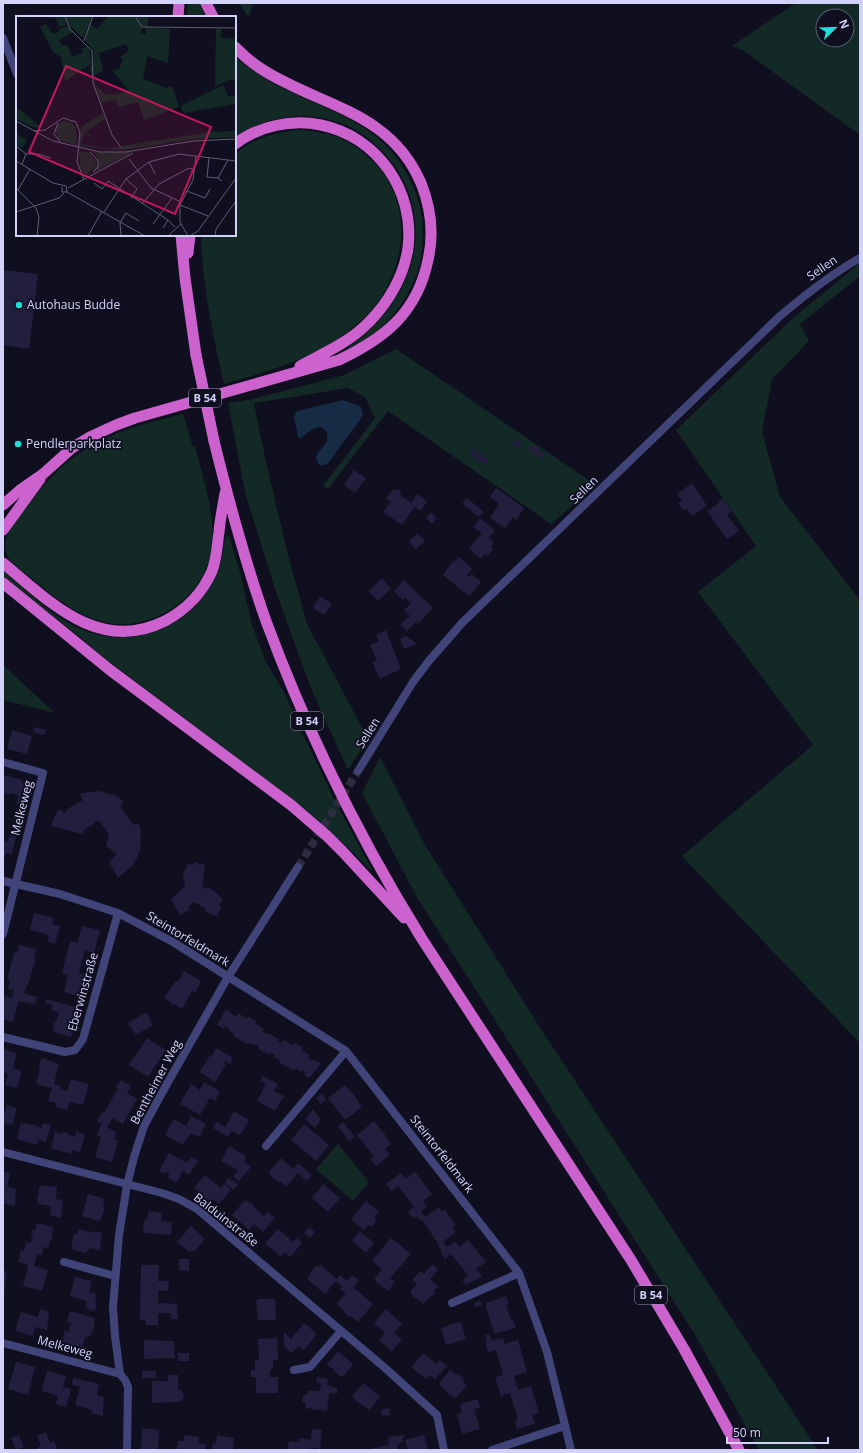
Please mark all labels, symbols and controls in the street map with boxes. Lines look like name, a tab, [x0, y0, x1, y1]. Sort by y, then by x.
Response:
north arrow	[815, 8, 855, 48]
inset map	[16, 16, 236, 236]
text: N	[836, 17, 853, 31]
street label: Sellen	[803, 251, 840, 284]
place label: Autohaus Budde	[27, 296, 120, 313]
marker: Autohaus Budde	[14, 300, 24, 310]
road number: B 54	[189, 389, 221, 407]
place label: Pendlerparkplatz	[26, 435, 122, 452]
marker: Pendlerparkplatz	[13, 439, 23, 449]
street label: Sellen	[566, 472, 602, 507]
road number: B 54	[291, 712, 323, 730]
street label: Sellen	[351, 714, 384, 751]
street label: Melkeweg	[6, 778, 37, 837]
street label: Steintorfeldmark	[143, 907, 234, 971]
street label: Eberwinstraße	[63, 950, 102, 1033]
street label: Bentheimer Weg	[126, 1036, 185, 1127]
street label: Steintorfeldmark	[407, 1111, 479, 1197]
street label: Balduinstraße	[190, 1189, 263, 1251]
road number: B 54	[635, 1286, 667, 1304]
street label: Melkeweg	[36, 1331, 95, 1362]
scale bar	[727, 1419, 828, 1445]
text: 50 m	[733, 1424, 761, 1441]

